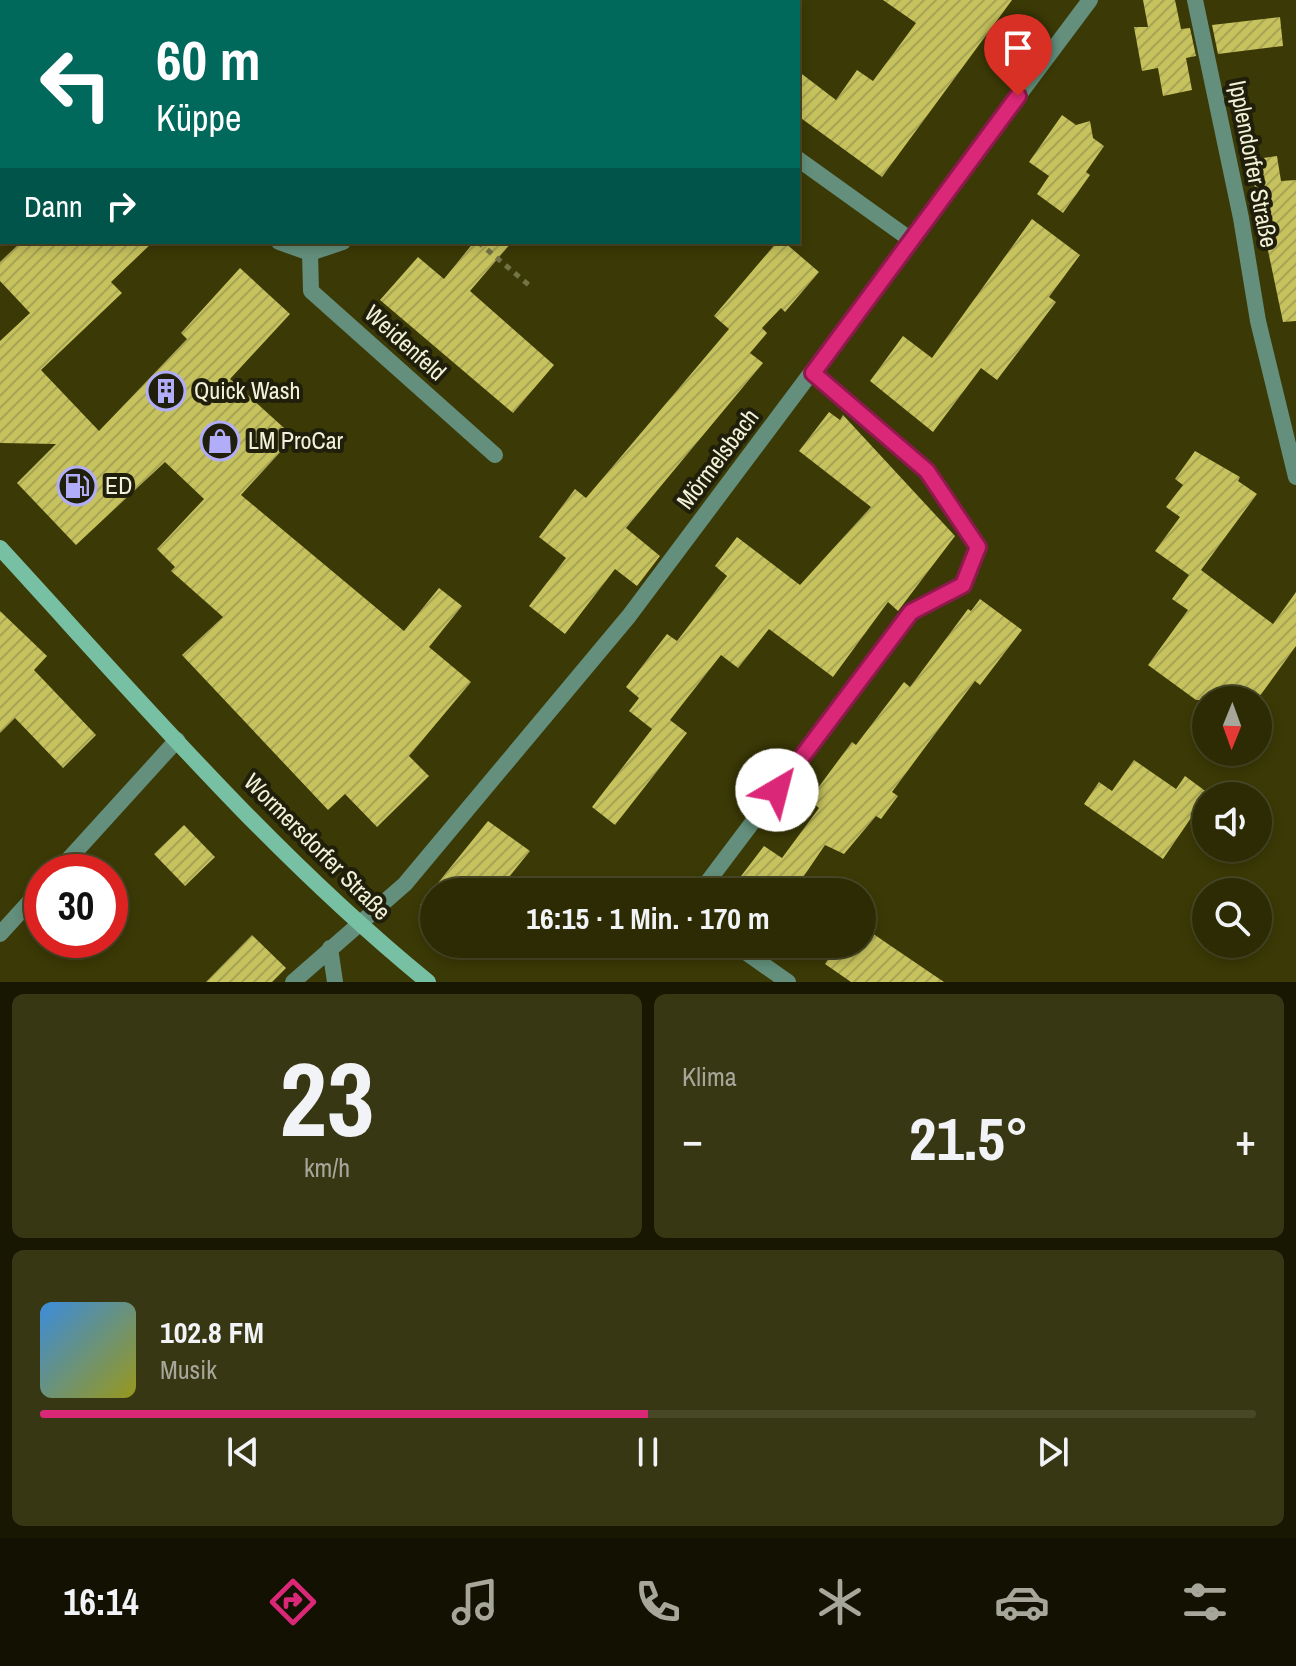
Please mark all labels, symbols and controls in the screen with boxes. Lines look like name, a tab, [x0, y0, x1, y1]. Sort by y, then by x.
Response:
pin	[984, 14.0, 1052, 96]
text: 60 m	[156, 22, 261, 97]
icon: arrive	[996, 26, 1040, 70]
icon: left	[24, 32, 128, 136]
street label: Ipplendorfer Straße	[1222, 78, 1286, 250]
text: Küppe	[156, 94, 241, 142]
icon: right	[99, 184, 143, 228]
text: Dann	[24, 186, 83, 226]
street label: Weidenfeld	[358, 297, 453, 387]
building icon: Quick Wash	[145, 370, 187, 412]
place label: Quick Wash	[194, 374, 300, 406]
street label: Mörmelsbach	[669, 402, 766, 515]
shop icon: LM ProCar	[199, 420, 241, 462]
place label: LM ProCar	[248, 424, 344, 456]
fuel station icon: ED	[56, 465, 98, 507]
place label: ED	[105, 469, 132, 501]
north arrow	[1192, 686, 1272, 766]
map controls	[1192, 686, 1272, 958]
position arrow	[735, 748, 819, 832]
street label: Wormersdorfer Straße	[237, 766, 398, 927]
button: sound	[1192, 782, 1272, 862]
speed limit sign: 30	[24, 854, 128, 958]
button: search	[1192, 878, 1272, 958]
text: 16:15 · 1 Min. · 170 m	[526, 898, 770, 938]
text: 23	[280, 1028, 374, 1168]
text: Klima	[682, 1059, 737, 1094]
text: 21.5°	[909, 1098, 1029, 1179]
text: −	[682, 1109, 703, 1169]
text: +	[1235, 1109, 1256, 1169]
text: km/h	[304, 1150, 350, 1185]
text: 102.8 FM	[160, 1312, 264, 1352]
text: Musik	[160, 1352, 217, 1387]
icon: previous	[221, 1430, 265, 1474]
icon: pause	[626, 1430, 670, 1474]
icon: next	[1031, 1430, 1075, 1474]
icon: directions	[265, 1574, 321, 1630]
icon: music	[447, 1574, 503, 1630]
icon: phone	[630, 1574, 686, 1630]
icon: climate	[812, 1574, 868, 1630]
icon: car	[994, 1574, 1050, 1630]
icon: filters	[1177, 1574, 1233, 1630]
text: 16:14	[63, 1578, 139, 1626]

